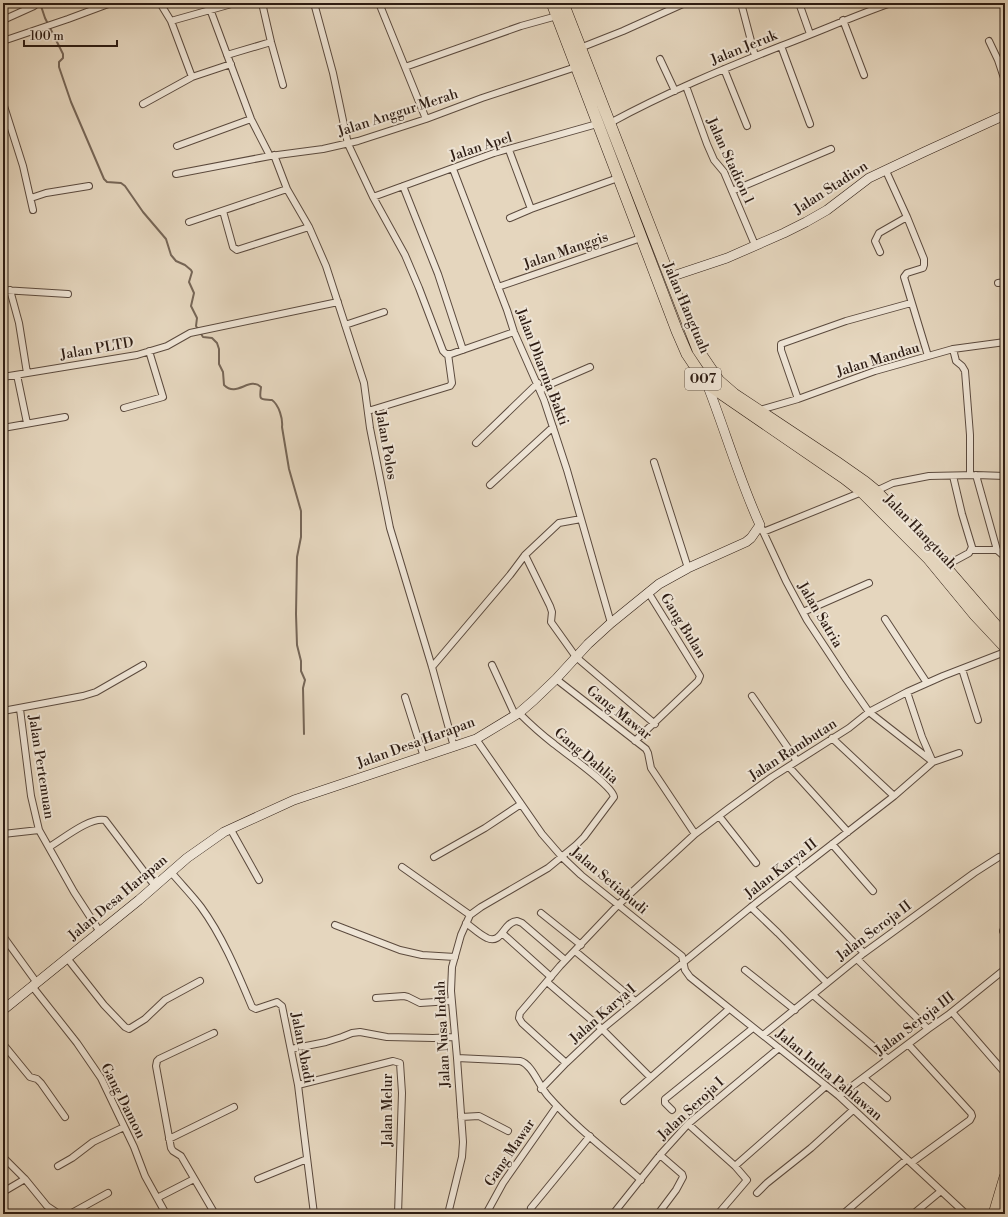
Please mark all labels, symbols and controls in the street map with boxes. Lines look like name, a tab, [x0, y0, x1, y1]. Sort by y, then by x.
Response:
scale bar	[24, 22, 117, 48]
street label: Jalan Jeruk	[707, 26, 781, 70]
text: 100 m	[30, 29, 64, 44]
street label: Jalan Anggur Merah	[334, 85, 461, 141]
street label: Jalan Stadion 1	[702, 114, 758, 207]
street label: Jalan Apel	[447, 128, 514, 166]
street label: Jalan Stadion	[790, 157, 872, 219]
street label: Jalan Manggis	[520, 228, 611, 274]
street label: Jalan Hangtuah	[658, 259, 714, 357]
street label: Jalan Dharma Bakti	[511, 305, 573, 429]
street label: Jalan PLTD	[58, 334, 135, 364]
street label: Jalan Mandau	[833, 339, 922, 382]
road number: 007	[685, 368, 721, 390]
street label: Jalan Polos	[371, 408, 401, 481]
street label: Jalan Hangtuah	[879, 490, 961, 574]
street label: Jalan Satria	[793, 578, 847, 652]
street label: Gang Bulan	[656, 590, 710, 662]
street label: Gang Mawar	[583, 682, 655, 744]
street label: Jalan Pertemuan	[24, 713, 58, 821]
street label: Jalan Desa Harapan	[354, 713, 478, 773]
street label: Jalan Rambutan	[745, 714, 841, 786]
street label: Gang Dahlia	[550, 724, 622, 789]
street label: Jalan Karya II	[740, 835, 821, 904]
street label: Jalan Setiabudi	[566, 843, 652, 919]
street label: Jalan Desa Harapan	[64, 851, 172, 946]
street label: Jalan Seroja II	[832, 896, 916, 966]
street label: Jalan Nusa Indah	[431, 980, 455, 1089]
street label: Jalan Karya I	[565, 980, 640, 1048]
street label: Jalan Seroja III	[871, 988, 959, 1060]
street label: Jalan Abadi	[286, 1010, 318, 1086]
street label: Jalan Indra Pahlawan	[771, 1025, 886, 1125]
street label: Gang Damon	[96, 1060, 150, 1142]
street label: Jalan Melur	[379, 1073, 397, 1148]
street label: Jalan Seroja I	[653, 1073, 728, 1145]
street label: Gang Mawar	[481, 1116, 539, 1190]

